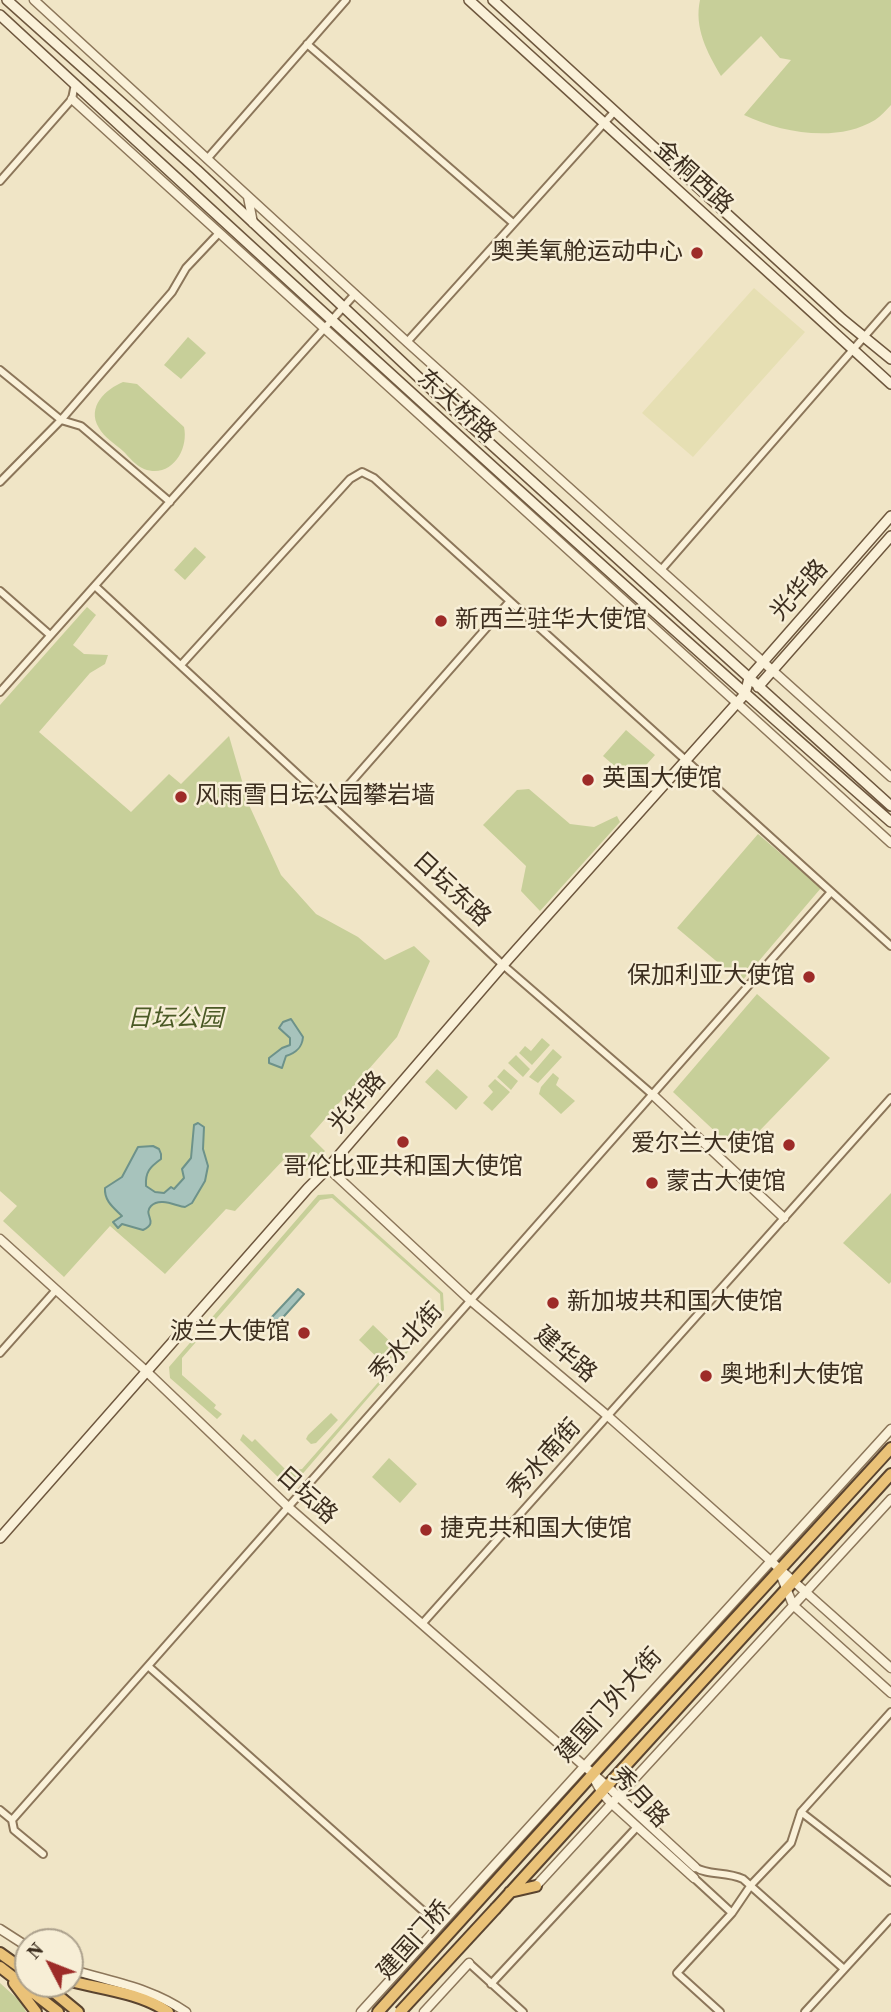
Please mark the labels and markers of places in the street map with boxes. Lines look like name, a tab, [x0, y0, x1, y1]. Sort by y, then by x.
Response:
place label: 奥美氧舱运动中心	[491, 239, 683, 267]
marker: 奥美氧舱运动中心	[689, 245, 705, 261]
place label: 新西兰驻华大使馆	[455, 607, 647, 635]
marker: 新西兰驻华大使馆	[433, 613, 449, 629]
place label: 英国大使馆	[602, 766, 722, 794]
marker: 英国大使馆	[580, 772, 596, 788]
place label: 风雨雪日坛公园攀岩墙	[195, 783, 435, 811]
marker: 风雨雪日坛公园攀岩墙	[173, 789, 189, 805]
place label: 保加利亚大使馆	[627, 963, 795, 991]
marker: 保加利亚大使馆	[801, 969, 817, 985]
place label: 爱尔兰大使馆	[631, 1131, 775, 1159]
marker: 哥伦比亚共和国大使馆	[395, 1134, 411, 1150]
marker: 爱尔兰大使馆	[781, 1137, 797, 1153]
place label: 哥伦比亚共和国大使馆	[283, 1154, 523, 1182]
place label: 蒙古大使馆	[666, 1169, 786, 1197]
marker: 蒙古大使馆	[644, 1175, 660, 1191]
place label: 新加坡共和国大使馆	[567, 1289, 783, 1317]
marker: 新加坡共和国大使馆	[545, 1295, 561, 1311]
place label: 波兰大使馆	[170, 1319, 290, 1347]
marker: 波兰大使馆	[296, 1325, 312, 1341]
place label: 奥地利大使馆	[720, 1362, 864, 1390]
marker: 奥地利大使馆	[698, 1368, 714, 1384]
place label: 捷克共和国大使馆	[440, 1516, 632, 1544]
marker: 捷克共和国大使馆	[418, 1522, 434, 1538]

